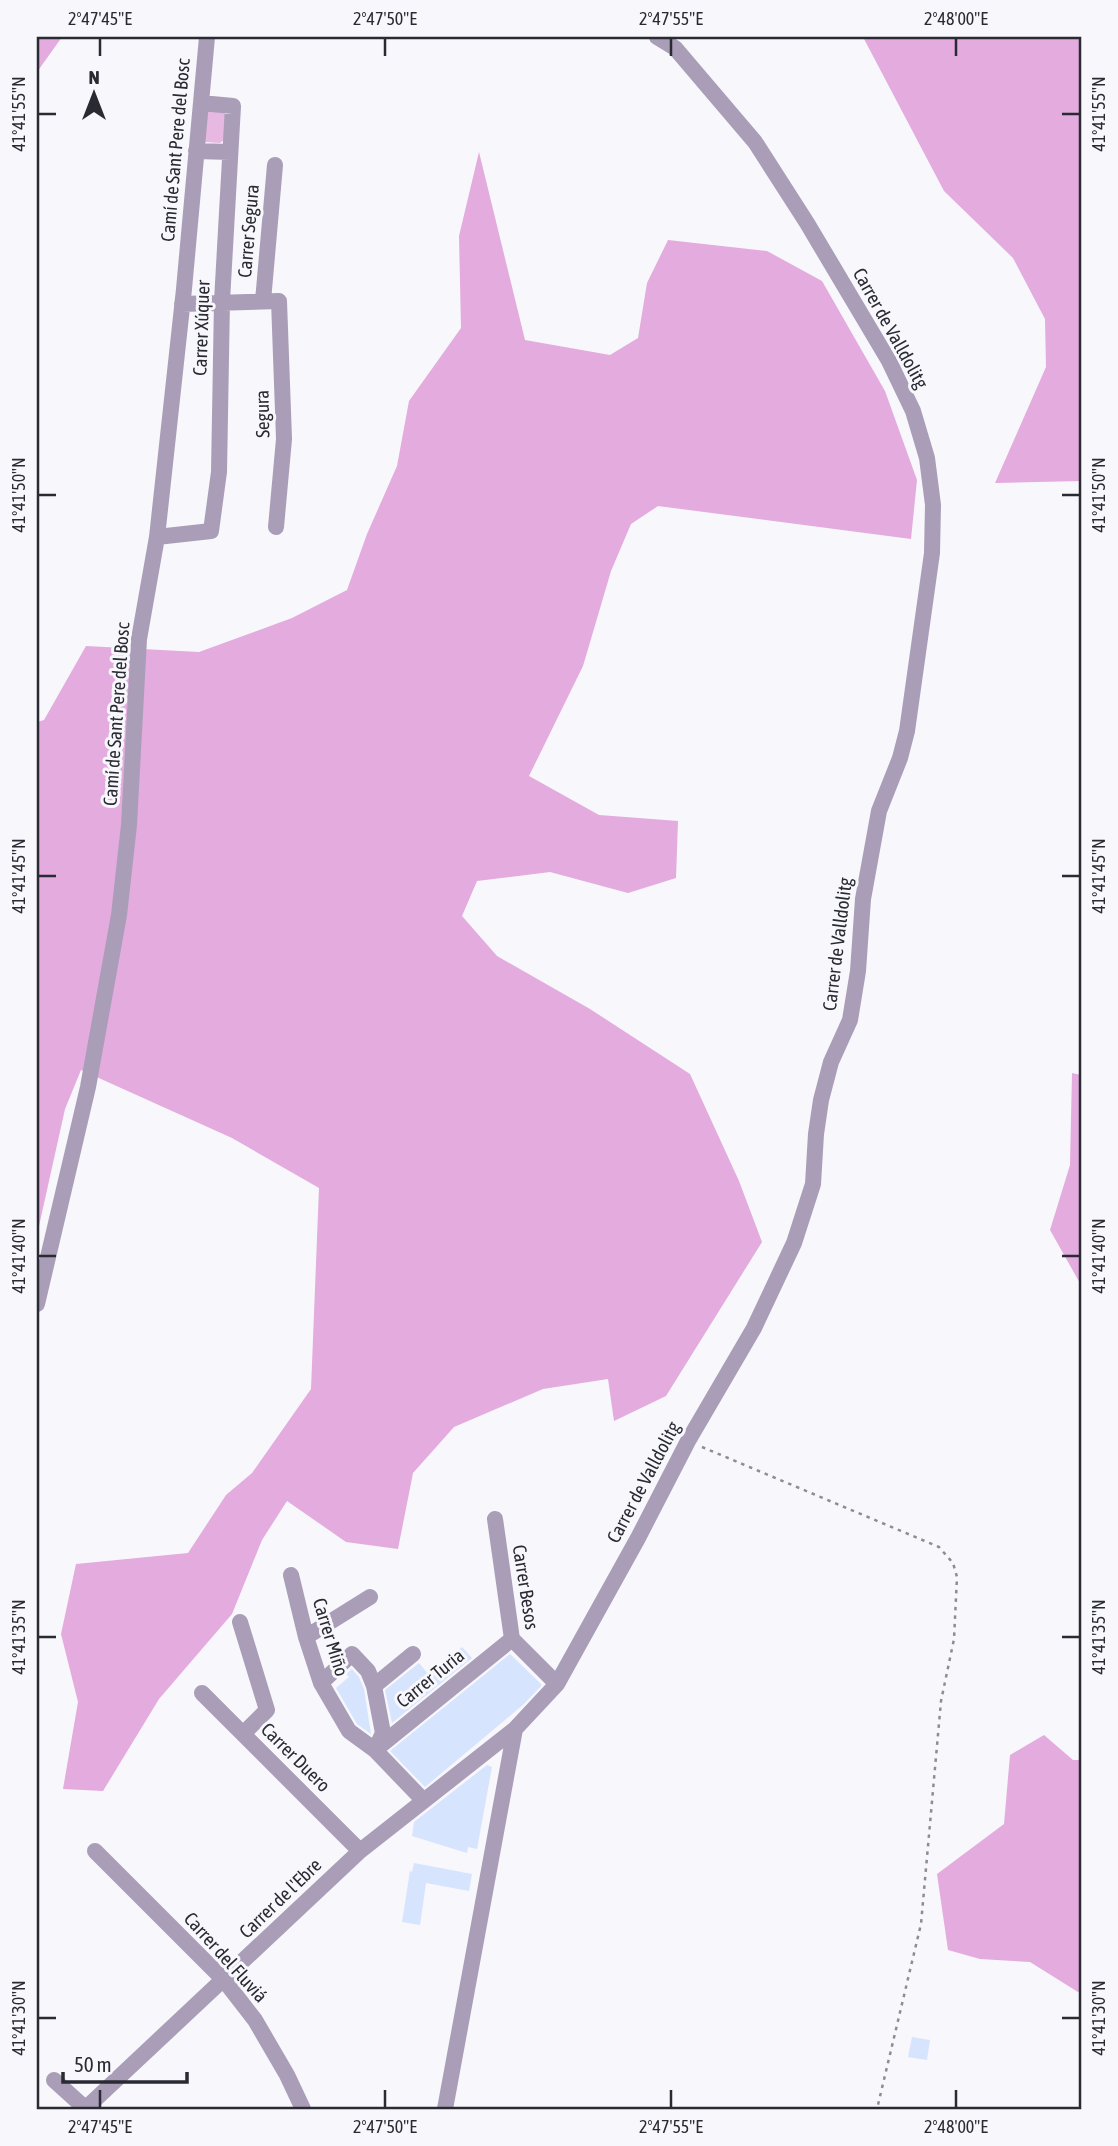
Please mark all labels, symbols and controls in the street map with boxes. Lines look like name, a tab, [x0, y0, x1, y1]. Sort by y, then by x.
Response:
text: 2°47'45"E	[68, 8, 132, 29]
text: 2°47'50"E	[353, 8, 417, 29]
text: 2°47'55"E	[639, 8, 703, 29]
text: 2°48'00"E	[924, 8, 988, 29]
street label: Camí de Sant Pere del Bosc	[156, 56, 194, 243]
north arrow	[60, 60, 130, 130]
text: N	[88, 66, 100, 88]
text: 41°41'55"N	[8, 76, 29, 152]
text: 41°41'55"N	[1088, 76, 1109, 152]
street label: Carrer Segura	[233, 183, 263, 279]
street label: Carrer de Valldolitg	[849, 264, 934, 393]
street label: Carrer Xúquer	[188, 279, 214, 376]
street label: Segura	[251, 390, 273, 438]
text: 41°41'50"N	[8, 457, 29, 533]
text: 41°41'50"N	[1088, 457, 1109, 533]
street label: Camí de Sant Pere del Bosc	[99, 621, 133, 806]
text: 41°41'45"N	[8, 838, 29, 914]
text: 41°41'45"N	[1088, 838, 1109, 914]
street label: Carrer de Valldolitg	[818, 875, 856, 1012]
text: 41°41'40"N	[8, 1218, 29, 1294]
text: 41°41'40"N	[1088, 1218, 1109, 1294]
street label: Carrer de Valldolitg	[602, 1417, 685, 1546]
street label: Carrer Besos	[508, 1543, 544, 1631]
street label: Carrer Miño	[309, 1595, 353, 1679]
text: 41°41'35"N	[8, 1599, 29, 1675]
text: 41°41'35"N	[1088, 1599, 1109, 1675]
street label: Carrer Turia	[392, 1644, 468, 1712]
street label: Carrer Duero	[257, 1718, 335, 1796]
street label: Carrer de l'Ebre	[235, 1854, 325, 1942]
street label: Carrer del Fluviá	[180, 1907, 272, 2007]
text: 41°41'30"N	[8, 1980, 29, 2056]
text: 41°41'30"N	[1088, 1980, 1109, 2056]
scale bar	[63, 2041, 187, 2085]
text: 50 m	[74, 2052, 112, 2076]
text: 2°47'45"E	[68, 2116, 132, 2137]
text: 2°47'50"E	[353, 2116, 417, 2137]
text: 2°47'55"E	[639, 2116, 703, 2137]
text: 2°48'00"E	[924, 2116, 988, 2137]

